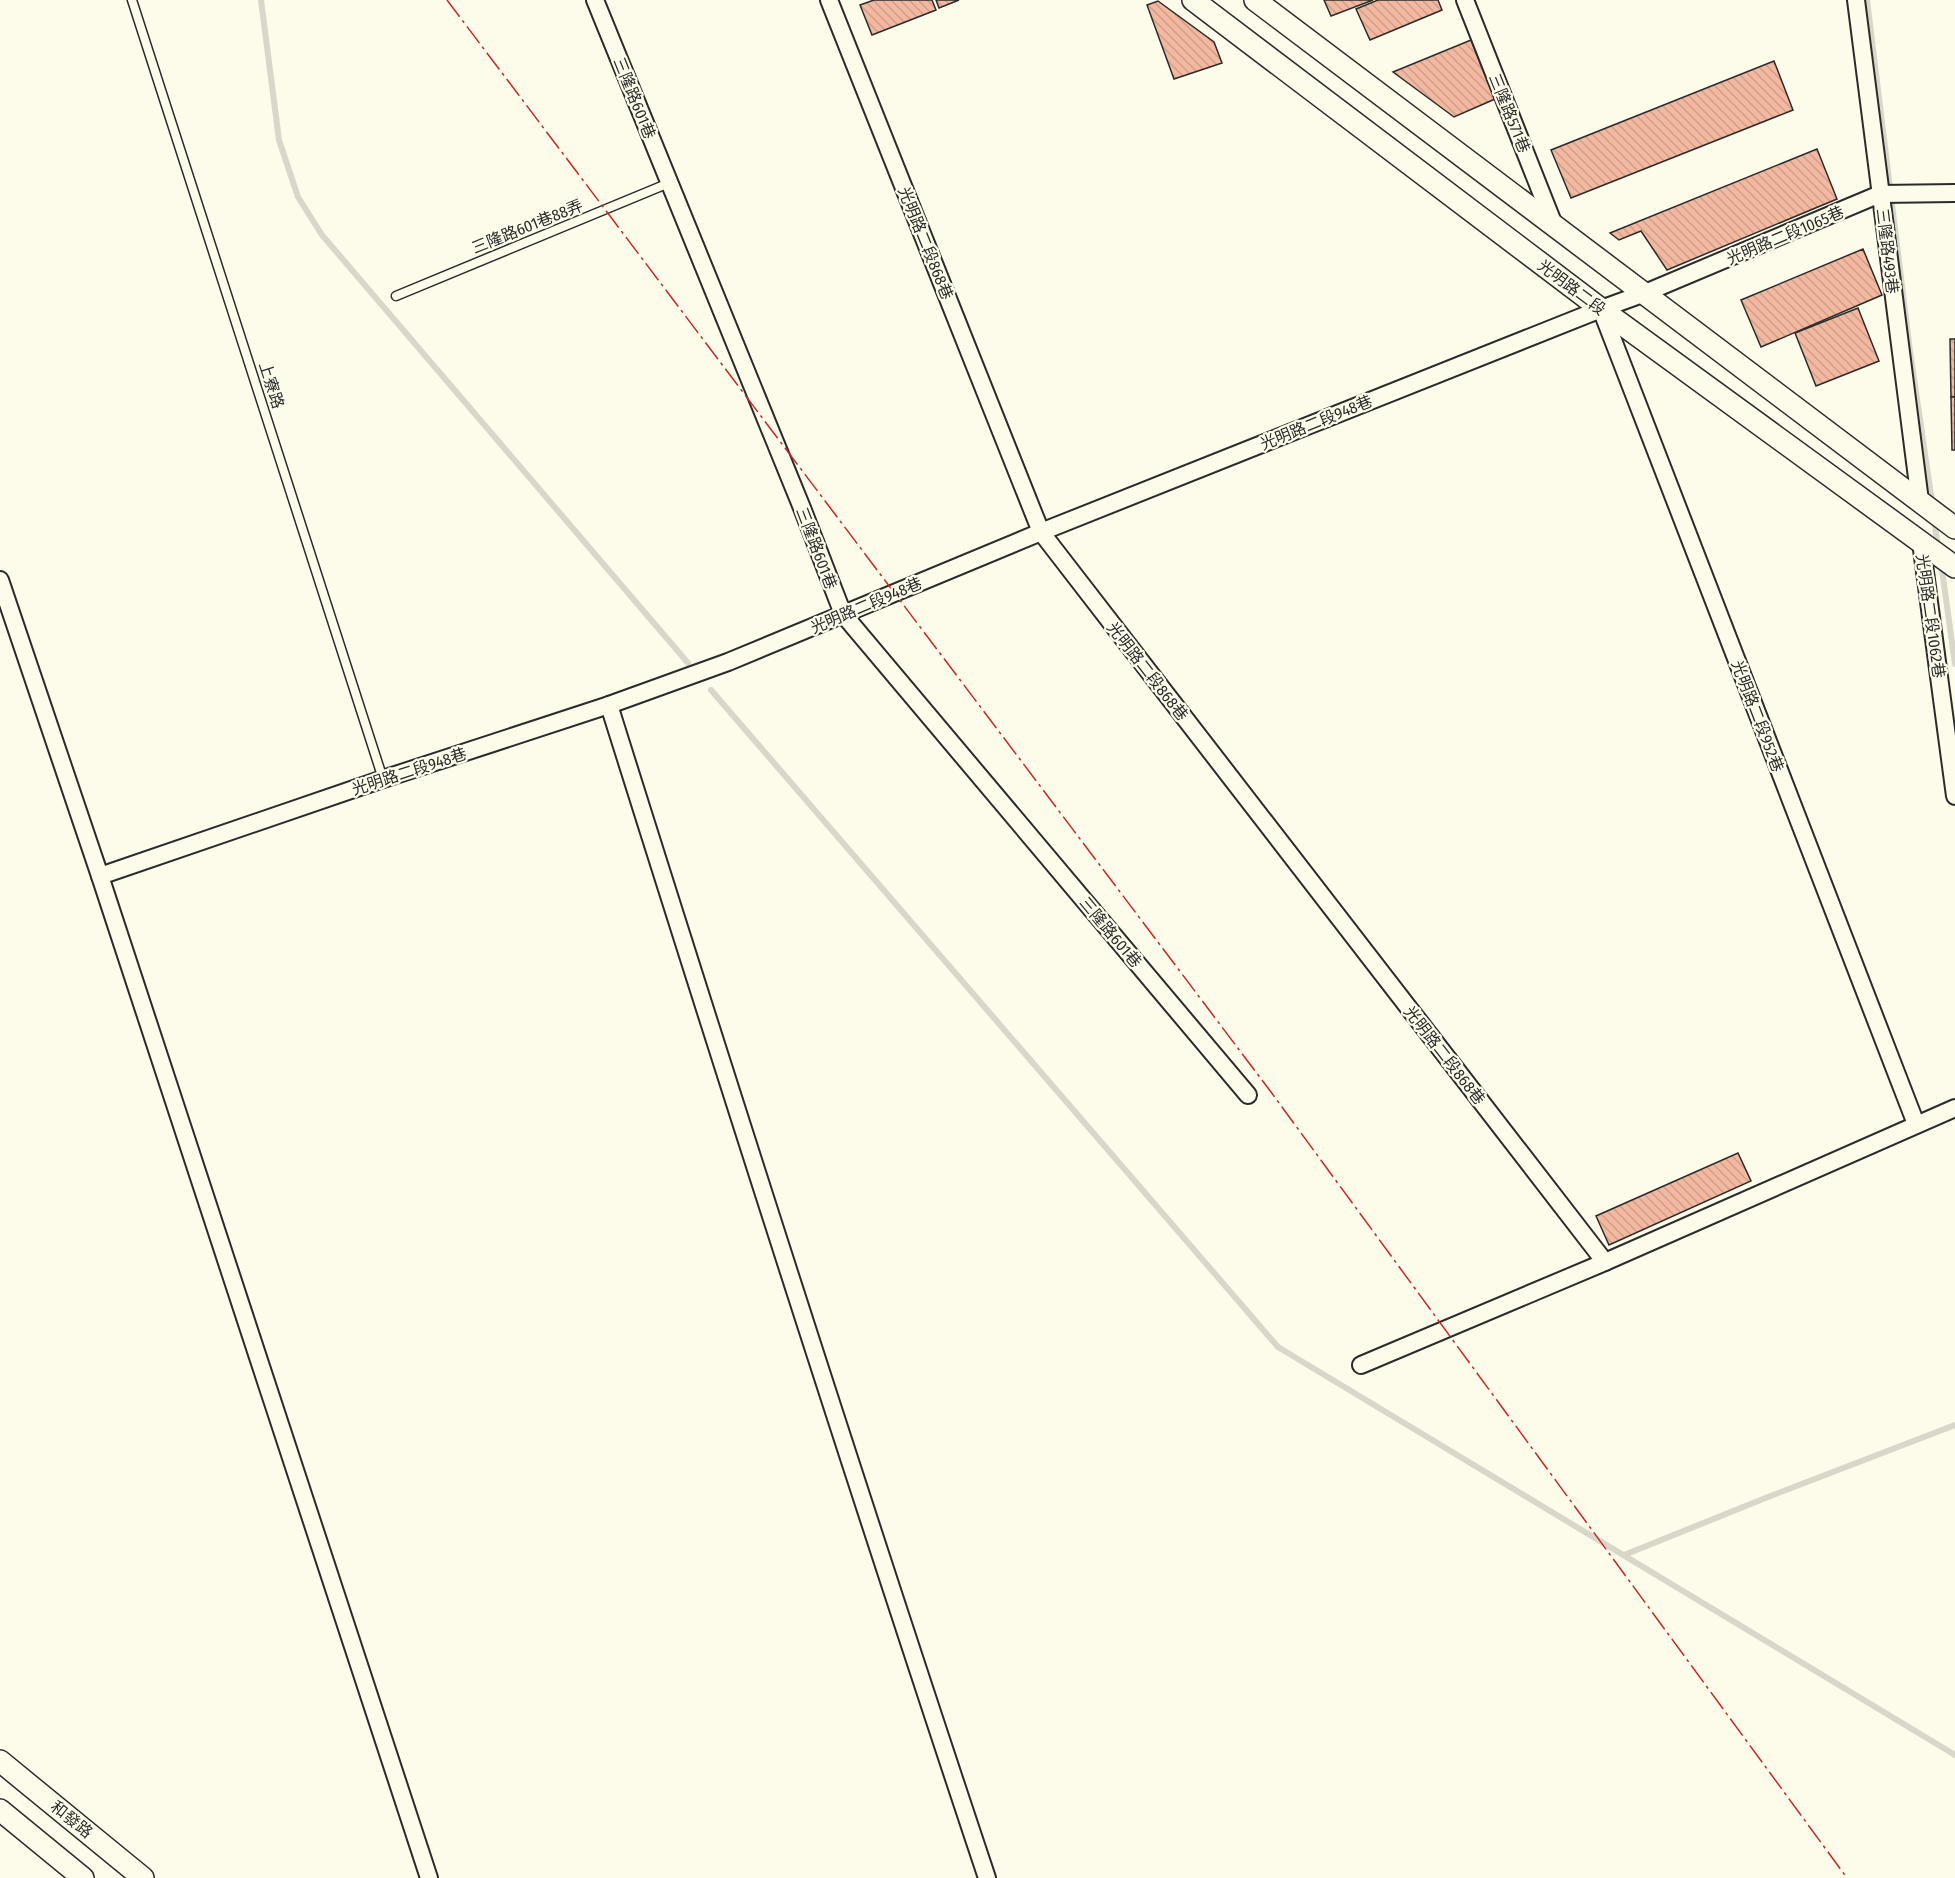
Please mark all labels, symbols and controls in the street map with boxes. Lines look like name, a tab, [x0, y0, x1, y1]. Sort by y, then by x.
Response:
street label: 三隆路601巷	[610, 55, 659, 142]
street label: 三隆路571巷	[1485, 71, 1534, 155]
street label: 光明路二段868巷	[894, 184, 957, 302]
street label: 三隆路601巷88弄	[469, 196, 586, 257]
street label: 光明路二段1065巷	[1724, 202, 1847, 269]
street label: 三隆路493巷	[1873, 207, 1902, 295]
street label: 光明路二段	[1534, 256, 1609, 319]
street label: 上寮路	[255, 359, 288, 411]
street label: 光明路二段948巷	[1257, 391, 1375, 454]
street label: 三隆路601巷	[792, 505, 841, 592]
street label: 光明路二段1062巷	[1912, 553, 1949, 680]
street label: 光明路二段948巷	[808, 573, 925, 638]
street label: 光明路二段868巷	[1103, 618, 1192, 724]
street label: 光明路二段952巷	[1728, 658, 1788, 775]
street label: 光明路二段948巷	[349, 744, 469, 799]
street label: 三隆路601巷	[1076, 893, 1146, 971]
street label: 光明路二段868巷	[1400, 1002, 1489, 1108]
street label: 和發路	[47, 1797, 96, 1842]

